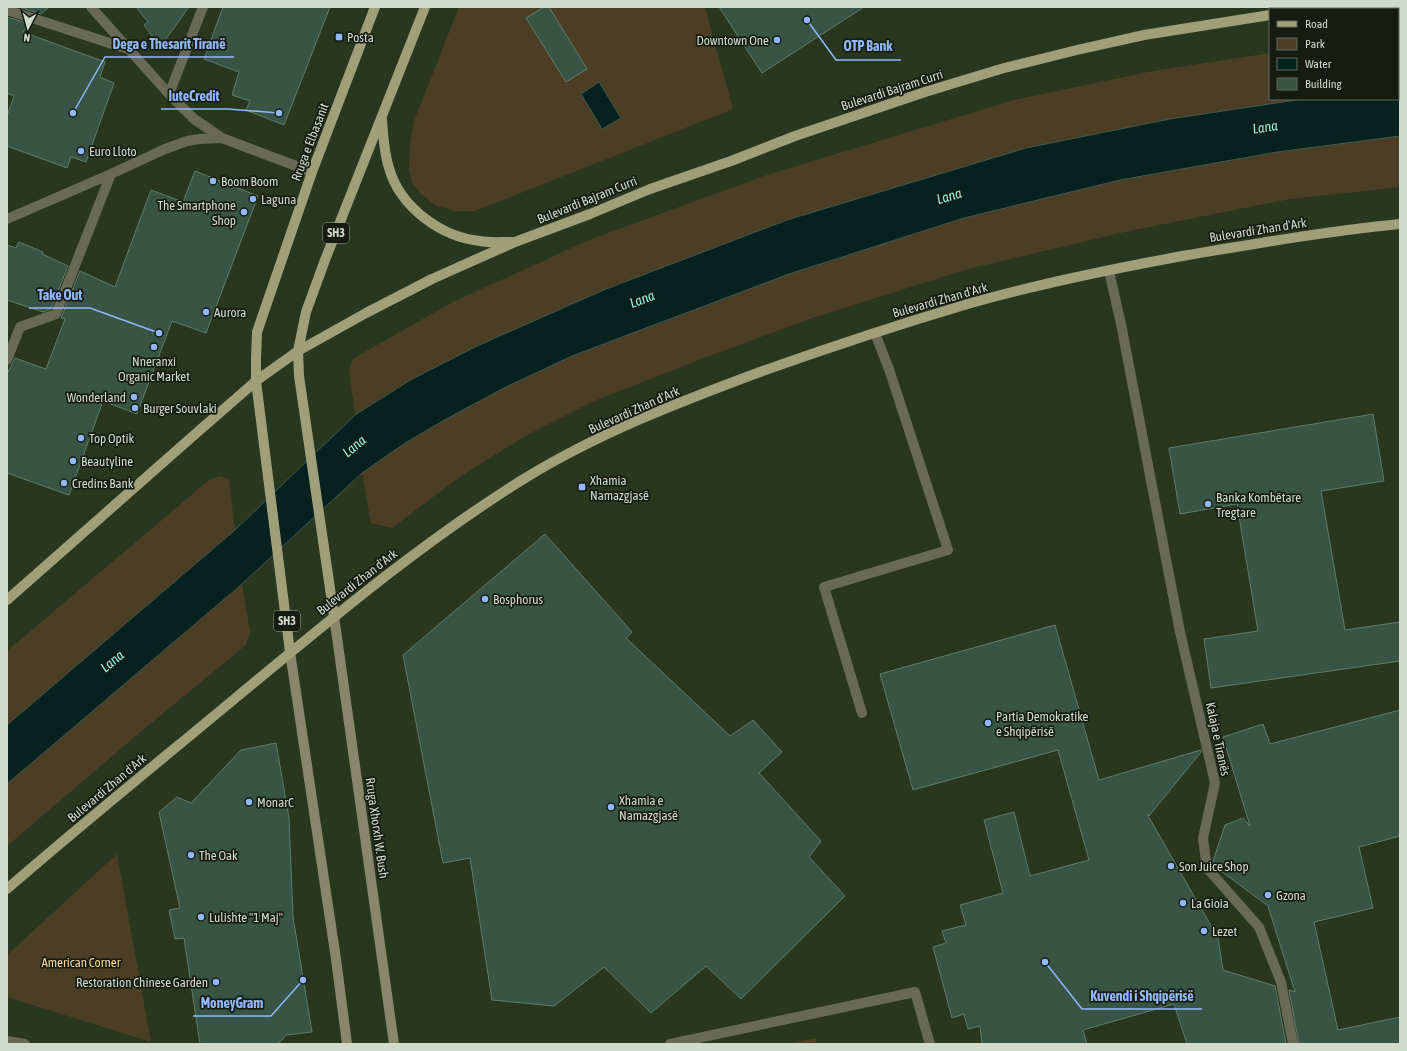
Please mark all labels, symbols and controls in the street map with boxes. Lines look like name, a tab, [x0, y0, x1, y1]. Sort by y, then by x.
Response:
north arrow	[8, 8, 48, 48]
legend	[1269, 8, 1399, 100]
text: Road	[1305, 17, 1328, 31]
place label: Posta	[347, 30, 374, 45]
callout: Dega e Thesarit Tiranë	[105, 31, 234, 57]
text: N	[23, 32, 31, 44]
marker: Posta	[334, 32, 344, 42]
place label: Downtown One	[696, 33, 769, 48]
callout: OTP Bank	[836, 34, 901, 60]
marker: Downtown One	[772, 35, 782, 45]
text: Dega e Thesarit Tiranë	[113, 36, 226, 52]
text: Park	[1305, 37, 1326, 51]
text: OTP Bank	[844, 38, 893, 54]
text: Water	[1305, 57, 1332, 71]
street label: Bulevardi Bajram Curri	[839, 66, 945, 114]
text: Building	[1305, 77, 1343, 91]
callout: IuteCredit	[161, 83, 228, 109]
text: IuteCredit	[168, 88, 220, 104]
street label: Rruga e Elbasanit	[288, 101, 332, 183]
water label: Lana	[1251, 117, 1279, 137]
place label: Euro Lloto	[89, 144, 137, 159]
marker: Euro Lloto	[76, 146, 86, 156]
street label: Bulevardi Bajram Curri	[535, 173, 639, 227]
place label: Boom Boom	[221, 174, 278, 189]
marker: Boom Boom	[208, 176, 218, 186]
water label: Lana	[935, 185, 964, 207]
place label: Laguna	[261, 192, 296, 207]
marker: Laguna	[248, 194, 258, 204]
place label: The Smartphone Shop	[157, 198, 236, 228]
marker: The Smartphone Shop	[239, 207, 249, 217]
street label: Bulevardi Zhan d'Ark	[1208, 215, 1308, 245]
road number: SH3	[323, 223, 349, 243]
street label: Bulevardi Zhan d'Ark	[891, 279, 989, 321]
callout: Take Out	[29, 282, 90, 308]
text: Take Out	[38, 287, 82, 303]
water label: Lana	[627, 287, 657, 311]
place label: Aurora	[214, 305, 246, 320]
marker: Aurora	[201, 307, 211, 317]
marker: Nneranxi Organic Market	[149, 342, 159, 352]
place label: Nneranxi Organic Market	[118, 354, 190, 384]
street label: Bulevardi Zhan d'Ark	[586, 383, 682, 437]
place label: Wonderland	[67, 390, 126, 405]
marker: Wonderland	[129, 392, 139, 402]
place label: Burger Souvlaki	[143, 401, 217, 416]
marker: Burger Souvlaki	[130, 403, 140, 413]
place label: Top Optik	[89, 431, 134, 446]
water label: Lana	[339, 431, 369, 460]
marker: Top Optik	[76, 433, 86, 443]
place label: Beautyline	[81, 454, 133, 469]
marker: Beautyline	[68, 456, 78, 466]
place label: Xhamia Namazgjasë	[590, 473, 649, 503]
place label: Credins Bank	[72, 476, 134, 491]
marker: Credins Bank	[59, 478, 69, 488]
marker: Xhamia Namazgjasë	[577, 482, 587, 492]
place label: Banka Kombëtare Tregtare	[1216, 490, 1301, 520]
marker: Banka Kombëtare Tregtare	[1203, 499, 1213, 509]
street label: Bulevardi Zhan d'Ark	[314, 546, 400, 618]
place label: Bosphorus	[493, 592, 544, 607]
marker: Bosphorus	[480, 594, 490, 604]
road number: SH3	[274, 611, 300, 631]
water label: Lana	[97, 646, 127, 675]
street label: Kalaja e Tiranës	[1203, 701, 1233, 778]
place label: Partia Demokratike e Shqipërisë	[996, 709, 1089, 739]
marker: Partia Demokratike e Shqipërisë	[983, 718, 993, 728]
street label: Bulevardi Zhan d'Ark	[65, 751, 150, 825]
street label: Rruga Xhorxh W. Bush	[363, 777, 391, 879]
place label: Xhamia e Namazgjasë	[619, 793, 678, 823]
place label: MonarC	[257, 795, 294, 810]
marker: MonarC	[244, 797, 254, 807]
marker: Xhamia e Namazgjasë	[606, 802, 616, 812]
place label: The Oak	[199, 848, 238, 863]
marker: The Oak	[186, 850, 196, 860]
place label: Son Juice Shop	[1179, 859, 1249, 874]
marker: Son Juice Shop	[1166, 861, 1176, 871]
place label: Gzona	[1276, 888, 1306, 903]
marker: Gzona	[1263, 890, 1273, 900]
place label: La Gioia	[1191, 896, 1229, 911]
marker: La Gioia	[1178, 898, 1188, 908]
place label: Lulishte "1 Maj"	[209, 910, 283, 925]
marker: Lulishte "1 Maj"	[196, 912, 206, 922]
place label: Lezet	[1212, 924, 1237, 939]
marker: Lezet	[1199, 926, 1209, 936]
park label: American Corner	[41, 955, 121, 970]
place label: Restoration Chinese Garden	[76, 975, 208, 990]
marker: Restoration Chinese Garden	[211, 977, 221, 987]
callout: Kuvendi i Shqipërisë	[1082, 983, 1202, 1009]
text: Kuvendi i Shqipërisë	[1090, 988, 1194, 1004]
callout: MoneyGram	[193, 990, 271, 1016]
text: MoneyGram	[201, 995, 263, 1011]

